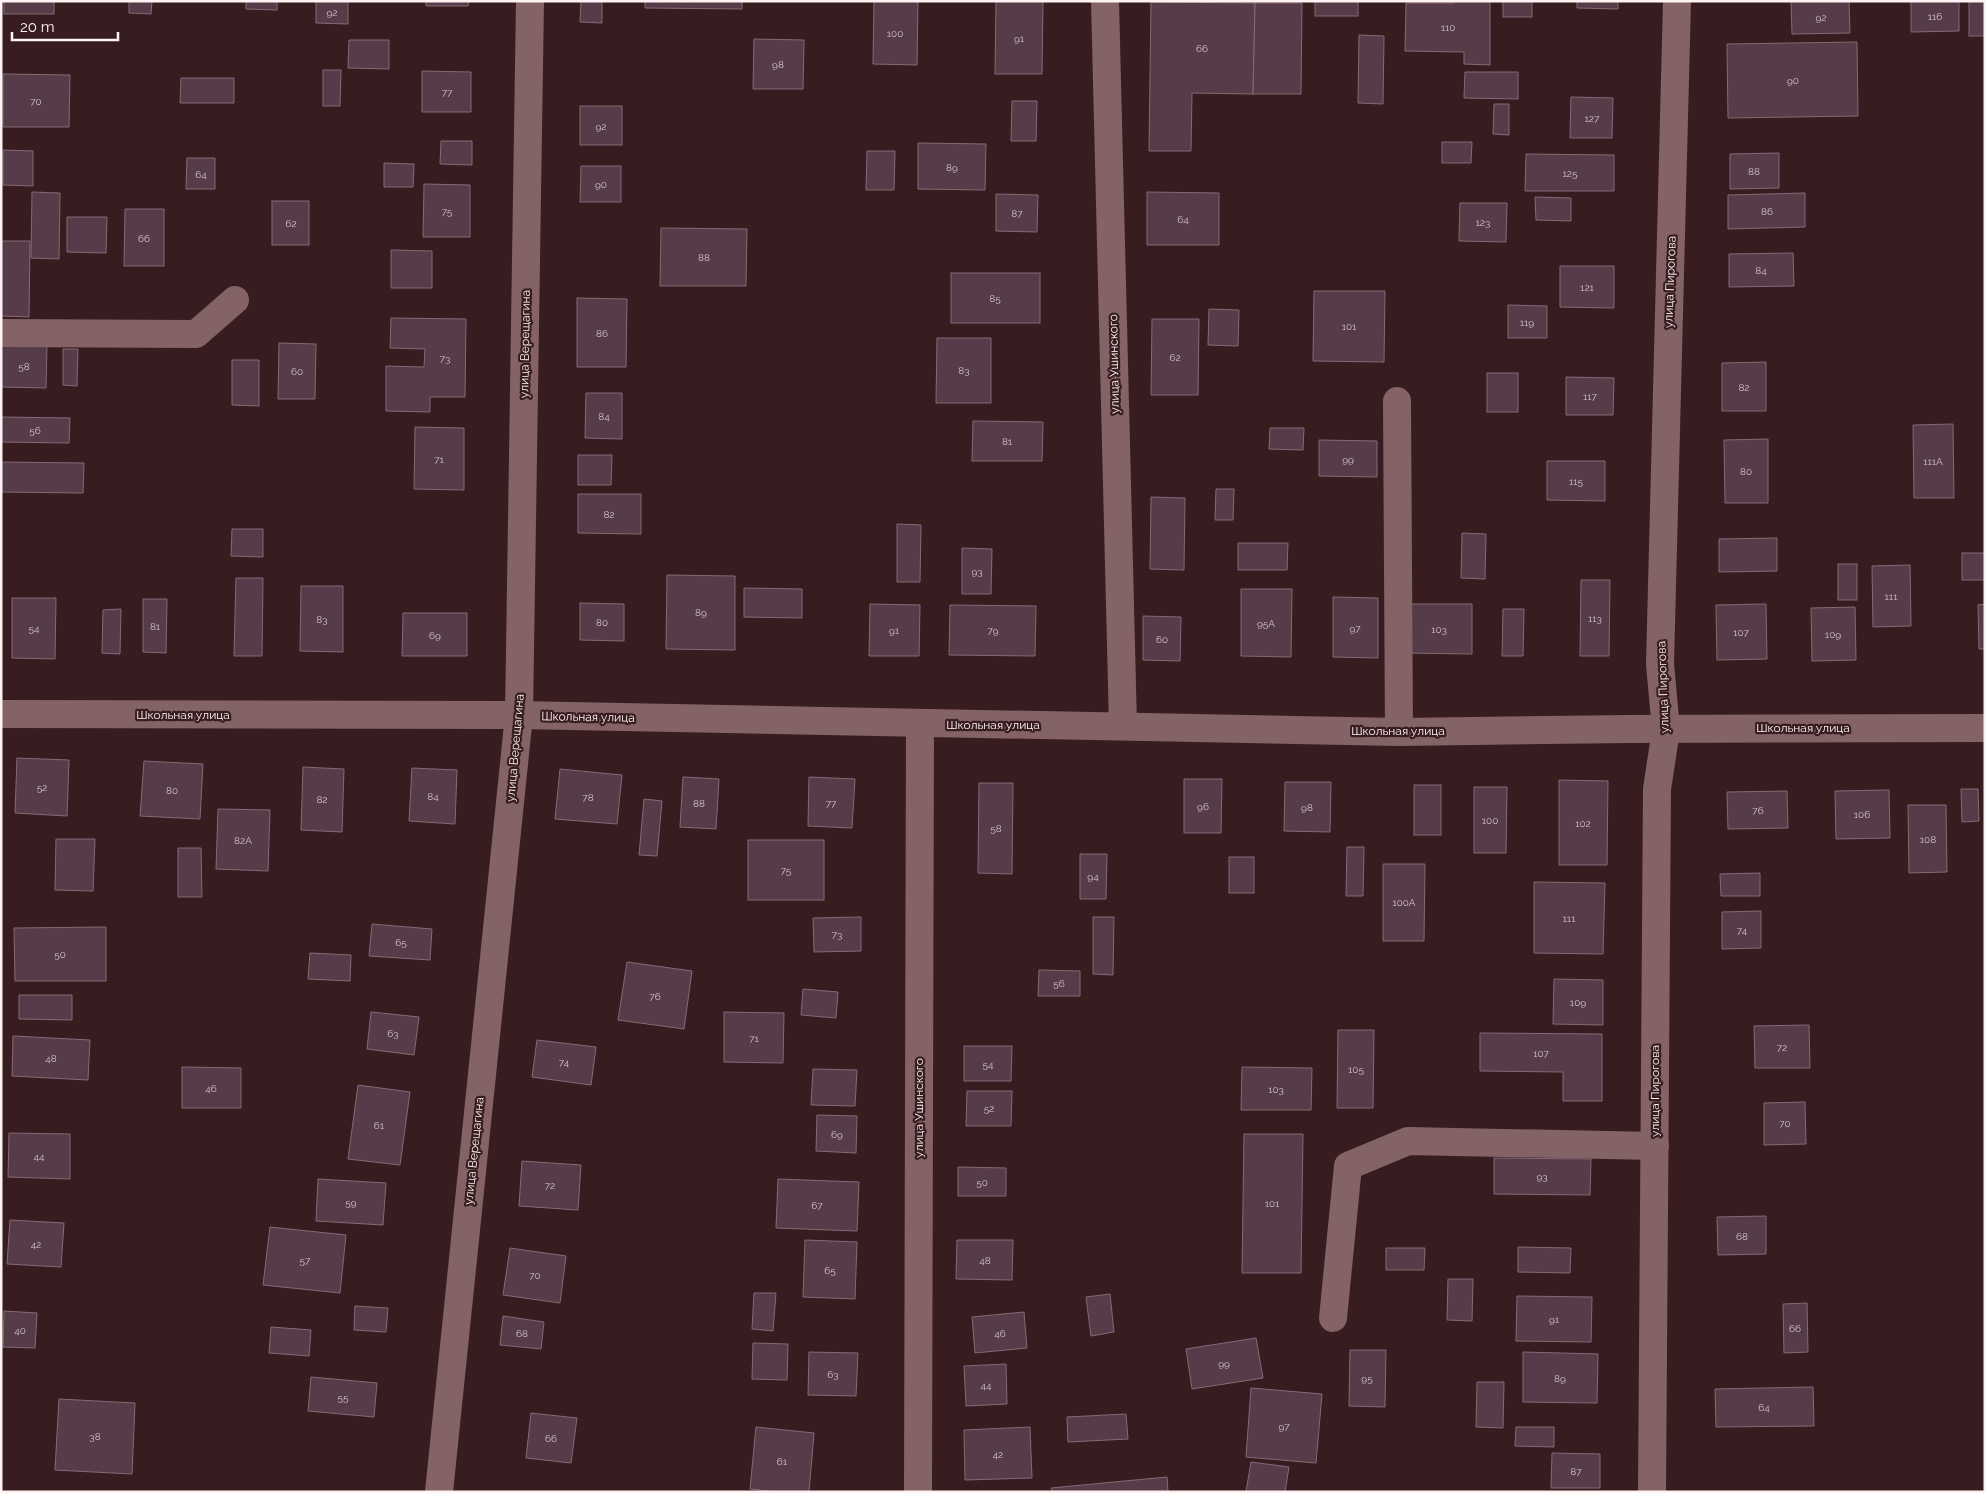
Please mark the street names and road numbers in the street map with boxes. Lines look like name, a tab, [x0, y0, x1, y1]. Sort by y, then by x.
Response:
street label: улица Пирогова	[1661, 236, 1679, 328]
street label: улица Верещагина	[517, 290, 533, 398]
street label: улица Ушинского	[1106, 314, 1122, 414]
street label: улица Пирогова	[1654, 641, 1672, 733]
street label: улица Верещагина	[503, 693, 527, 803]
street label: Школьная улица	[136, 708, 230, 722]
street label: Школьная улица	[541, 709, 635, 725]
street label: Школьная улица	[946, 718, 1040, 732]
street label: Школьная улица	[1756, 721, 1850, 735]
street label: Школьная улица	[1351, 724, 1445, 738]
street label: улица Пирогова	[1648, 1045, 1662, 1137]
street label: улица Ушинского	[912, 1058, 926, 1158]
street label: улица Верещагина	[461, 1096, 487, 1206]

